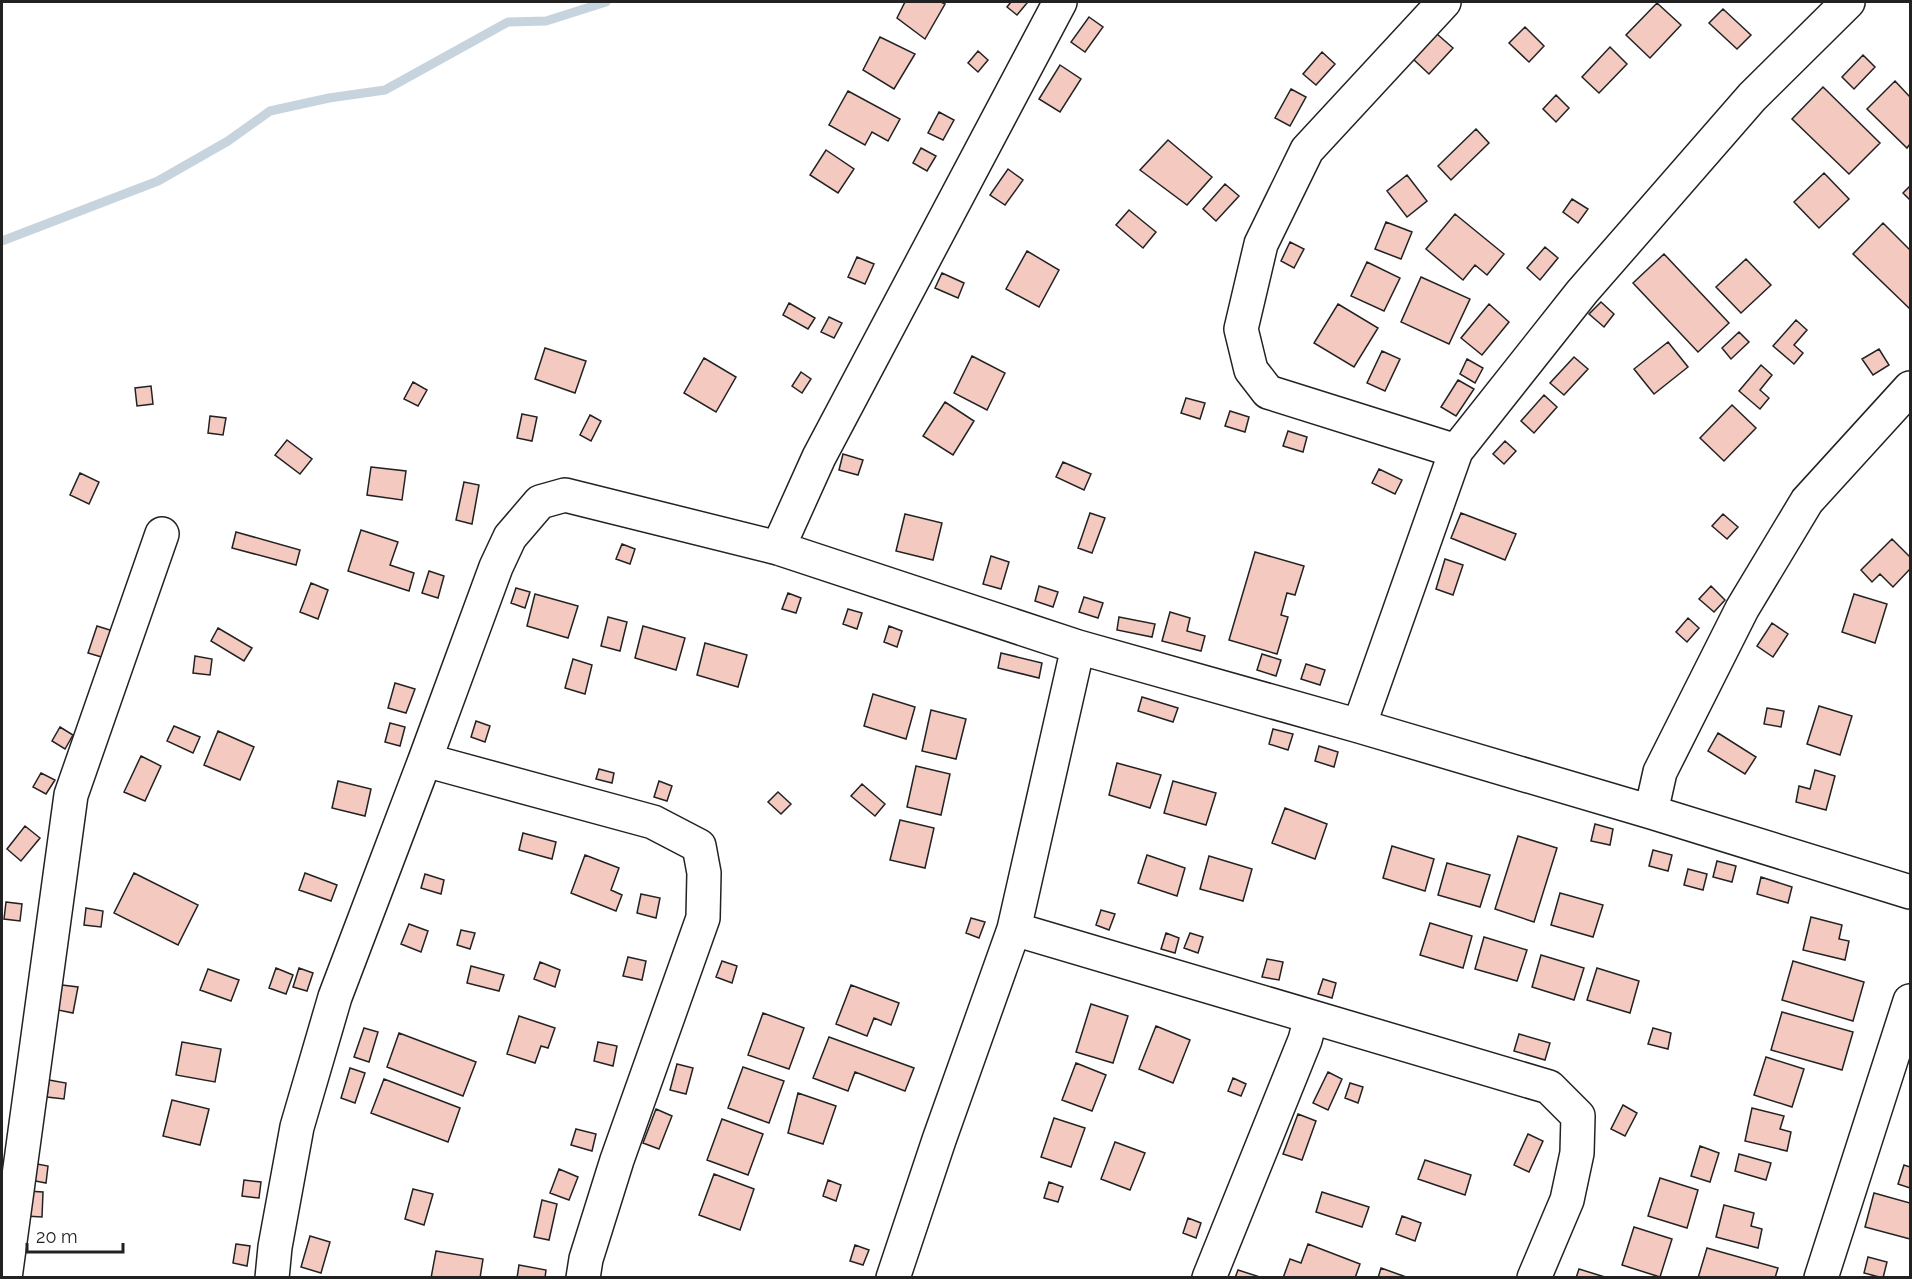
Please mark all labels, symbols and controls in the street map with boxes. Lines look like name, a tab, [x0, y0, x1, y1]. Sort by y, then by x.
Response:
scale bar	[27, 1216, 123, 1254]
text: 20 m	[36, 1226, 78, 1247]

